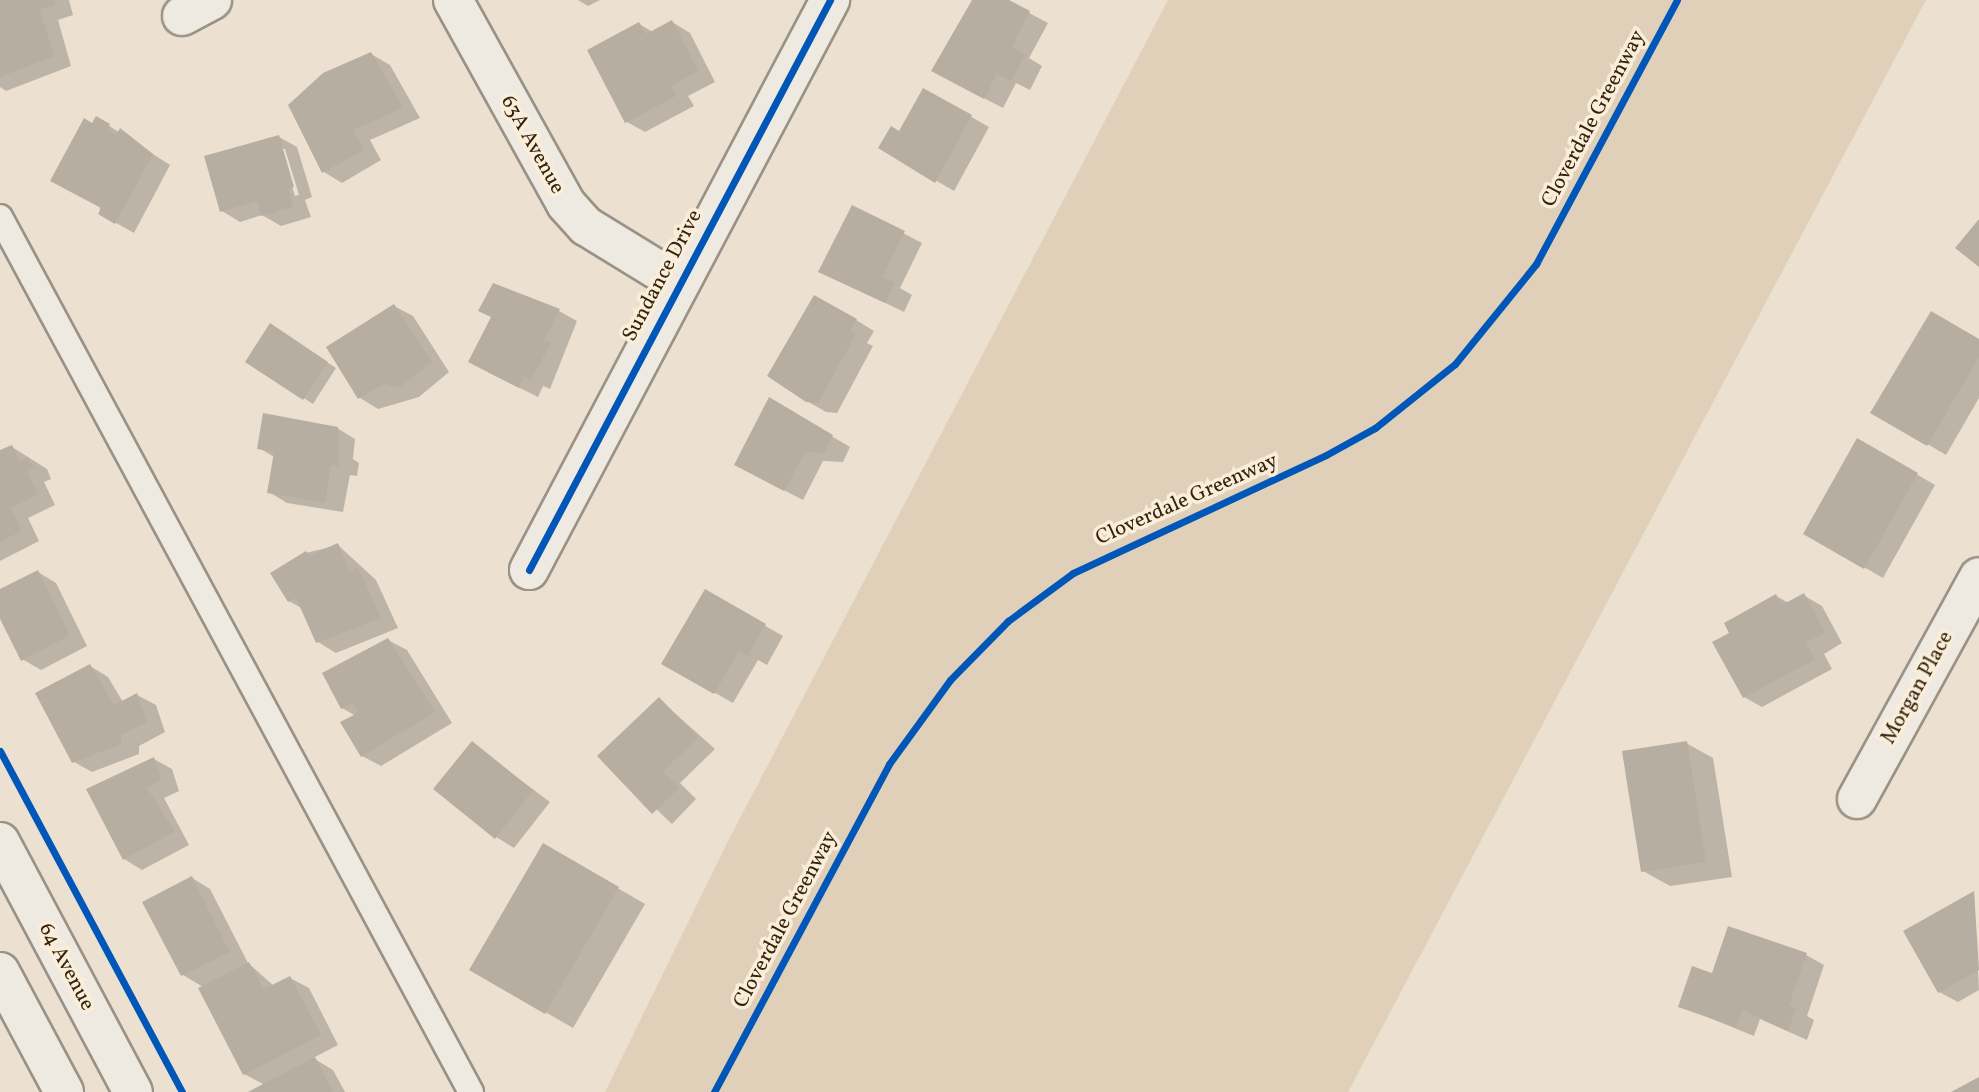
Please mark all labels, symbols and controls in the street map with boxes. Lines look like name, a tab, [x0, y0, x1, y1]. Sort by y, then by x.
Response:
street label: Cloverdale Greenway	[1537, 26, 1651, 212]
street label: 63A Avenue	[495, 91, 569, 199]
street label: Sundance Drive	[618, 206, 708, 346]
street label: Cloverdale Greenway	[1092, 449, 1282, 551]
street label: Morgan Place	[1877, 627, 1959, 749]
street label: Cloverdale Greenway	[729, 827, 843, 1013]
street label: 64 Avenue	[32, 919, 100, 1015]

